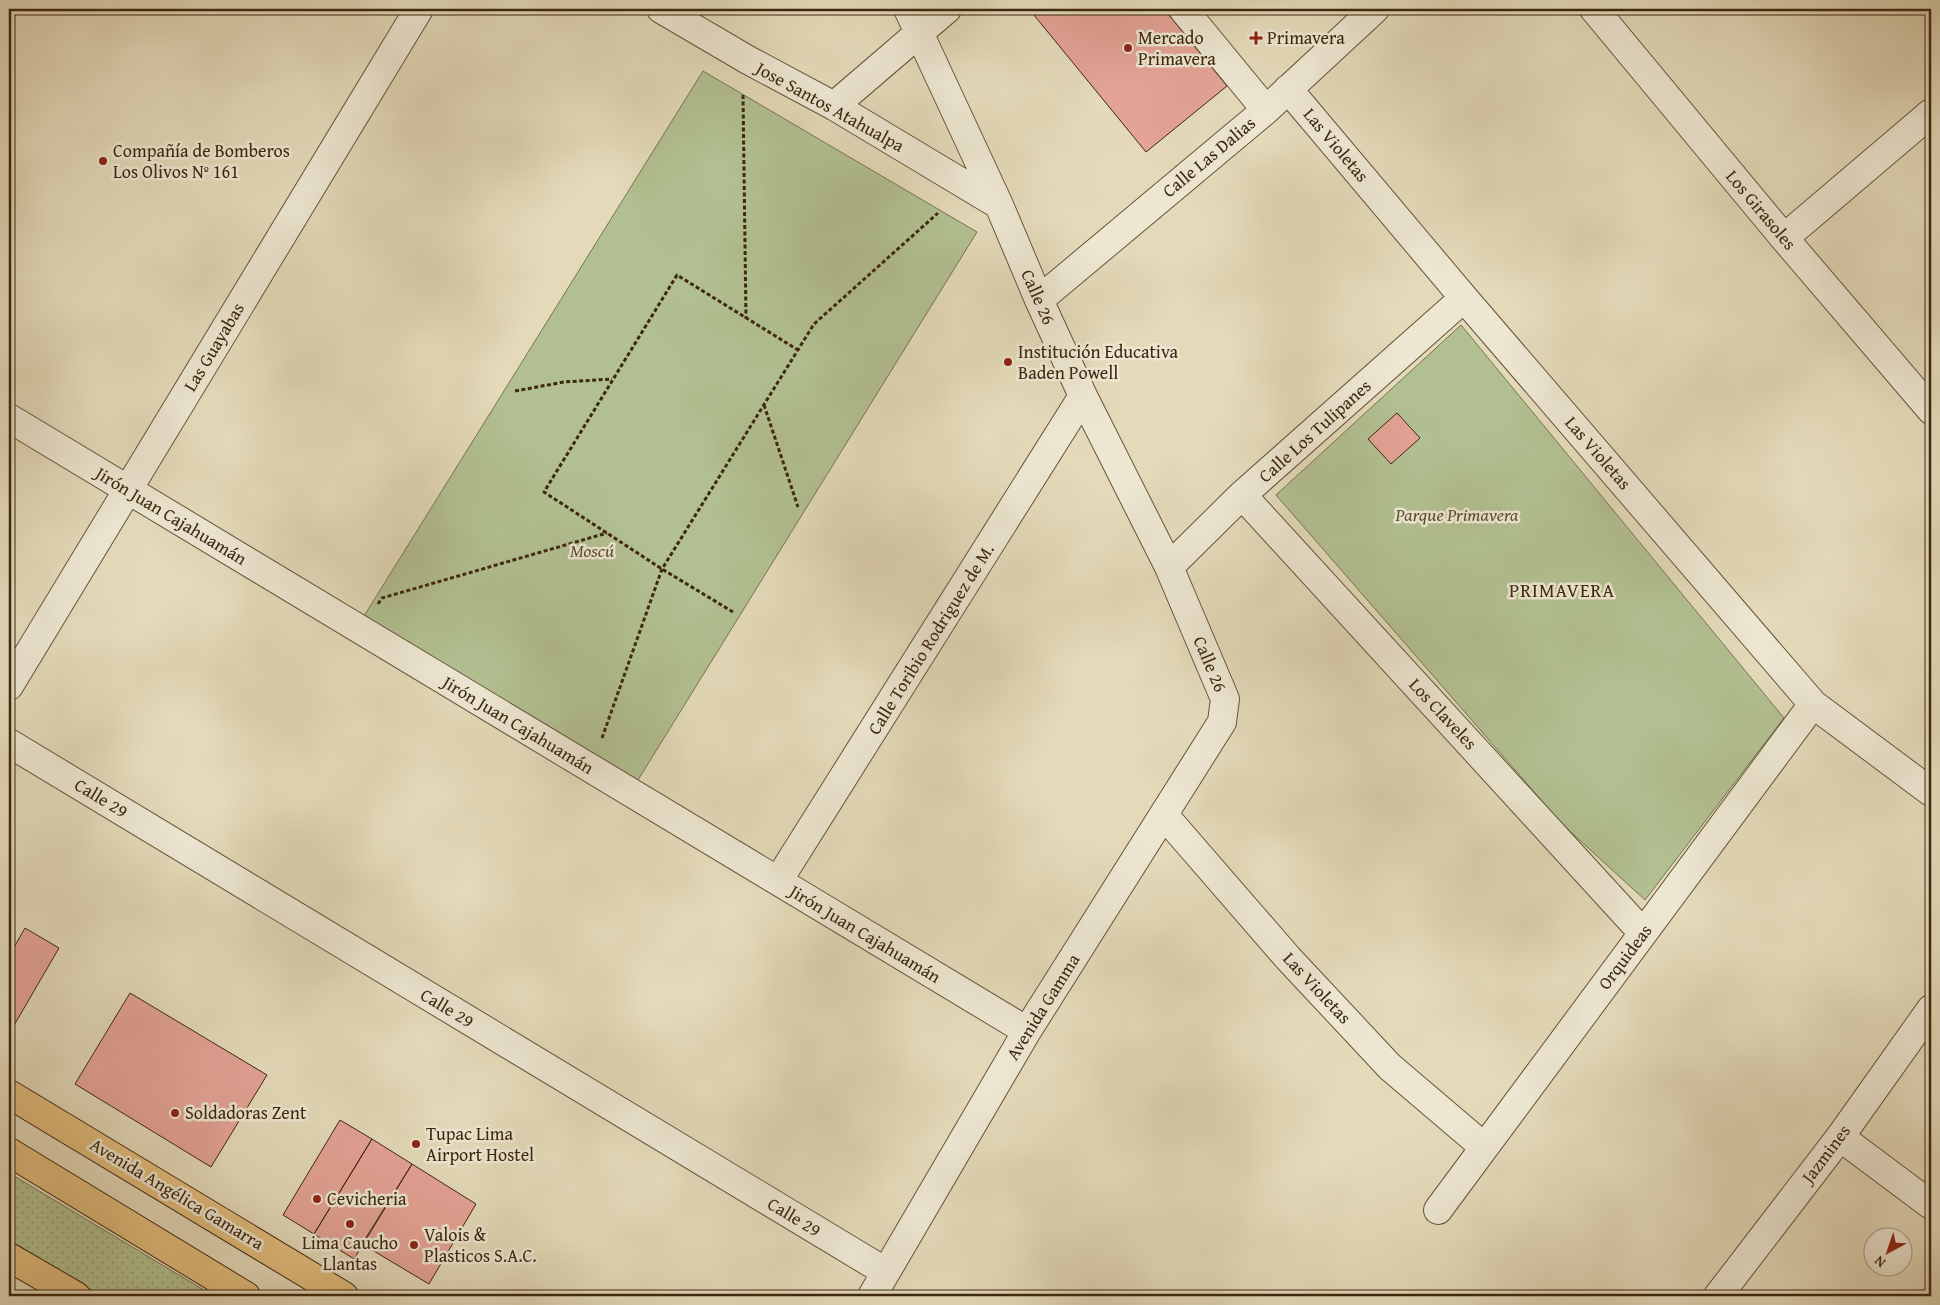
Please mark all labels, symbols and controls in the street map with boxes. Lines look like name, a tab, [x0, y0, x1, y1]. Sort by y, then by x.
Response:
place label: Mercado Primavera	[1138, 24, 1216, 72]
place label: Primavera	[1267, 24, 1345, 51]
marker: Primavera	[1249, 31, 1263, 45]
marker: Mercado Primavera	[1122, 42, 1134, 54]
street label: Jose Santos Atahualpa	[749, 54, 910, 159]
street label: Las Violetas	[1297, 102, 1376, 188]
street label: Calle Las Dalias	[1156, 110, 1261, 204]
place label: Compañía de Bomberos Los Olivos Nº 161	[113, 137, 290, 185]
marker: Compañía de Bomberos Los Olivos Nº 161	[97, 155, 109, 167]
street label: Los Girasoles	[1720, 164, 1803, 256]
street label: Calle 26	[1014, 265, 1063, 329]
street label: Las Guayabas	[176, 297, 251, 396]
place label: Institución Educativa Baden Powell	[1018, 338, 1179, 386]
marker: Institución Educativa Baden Powell	[1002, 356, 1014, 368]
street label: Calle Los Tulipanes	[1252, 373, 1377, 489]
street label: Las Violetas	[1559, 410, 1638, 495]
street label: Jirón Juan Cajahuamán	[89, 458, 252, 572]
park label: Parque Primavera	[1395, 501, 1519, 528]
park label: Moscú	[570, 537, 614, 564]
street label: Calle Toribio Rodriguez de M.	[861, 538, 1001, 740]
district label: PRIMAVERA	[1509, 576, 1615, 604]
street label: Calle 26	[1187, 632, 1234, 696]
street label: Jirón Juan Cajahuamán	[436, 667, 599, 781]
street label: Los Claveles	[1403, 672, 1484, 756]
street label: Calle 29	[69, 771, 133, 824]
street label: Jirón Juan Cajahuamán	[783, 876, 946, 990]
street label: Orquideas	[1591, 918, 1658, 995]
street label: Las Violetas	[1277, 946, 1358, 1030]
street label: Avenida Gamma	[999, 948, 1086, 1065]
street label: Calle 29	[415, 981, 479, 1034]
place label: Soldadoras Zent	[185, 1099, 307, 1126]
marker: Soldadoras Zent	[169, 1107, 181, 1119]
street label: Jazmines	[1793, 1119, 1857, 1190]
place label: Tupac Lima Airport Hostel	[426, 1120, 534, 1168]
street label: Avenida Angélica Gamarra	[85, 1131, 270, 1257]
marker: Tupac Lima Airport Hostel	[410, 1138, 422, 1150]
place label: Cevicheria	[327, 1185, 407, 1212]
street label: Calle 29	[762, 1190, 826, 1243]
marker: Cevicheria	[311, 1193, 323, 1205]
marker: Lima Caucho Llantas	[344, 1218, 356, 1230]
place label: Valois & Plasticos S.A.C.	[424, 1221, 537, 1269]
north arrow	[1862, 1228, 1912, 1278]
place label: Lima Caucho Llantas	[302, 1229, 398, 1277]
marker: Valois & Plasticos S.A.C.	[408, 1239, 420, 1251]
text: N	[1869, 1251, 1890, 1273]

